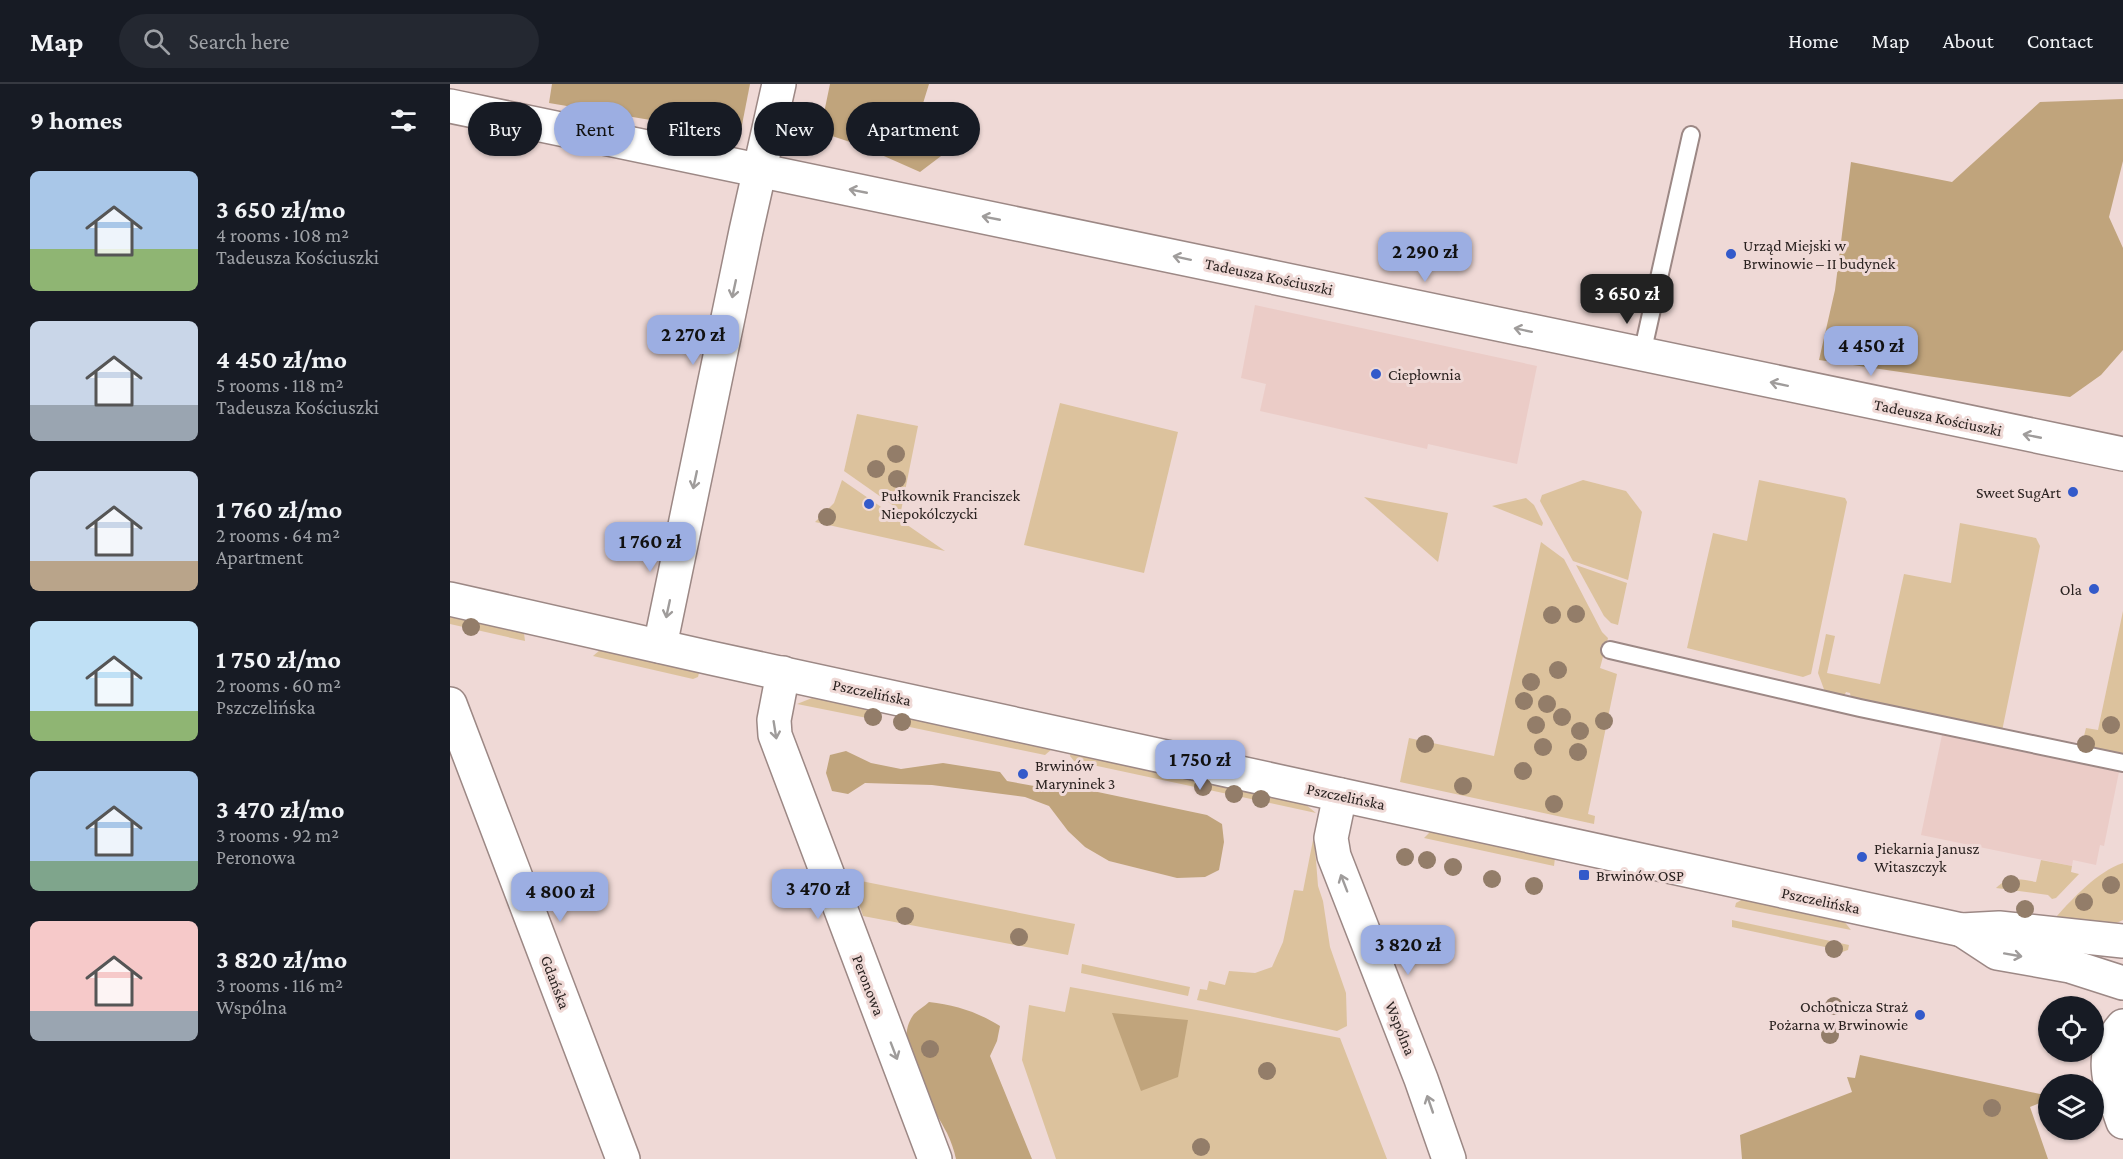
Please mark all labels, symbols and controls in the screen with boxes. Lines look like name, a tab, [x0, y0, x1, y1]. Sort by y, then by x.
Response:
search box	[119, 14, 539, 68]
icon: search	[140, 25, 173, 58]
text: Map	[30, 26, 83, 57]
text: Search here	[188, 29, 289, 54]
text: Home	[1788, 29, 1838, 53]
text: Map	[1871, 29, 1910, 53]
text: About	[1943, 29, 1994, 53]
text: Contact	[2027, 29, 2093, 53]
chip: Buy	[468, 102, 542, 156]
chip: Rent	[554, 102, 635, 156]
chip: Filters	[647, 102, 742, 156]
chip: New	[754, 102, 834, 156]
chip: Apartment	[846, 102, 980, 156]
icon: filters	[387, 104, 420, 137]
text: 9 homes	[30, 106, 122, 135]
one-way arrow	[848, 186, 868, 197]
icon: home	[78, 195, 150, 267]
text: 3 650 zł/mo	[216, 195, 346, 224]
one-way arrow	[982, 212, 1001, 223]
text: 4 rooms · 108 m²	[216, 224, 349, 246]
pin: 2 290 zł	[1363, 232, 1487, 283]
place label: Urząd Miejski w Brwinowie – II budynek	[1743, 237, 1896, 273]
text: 2 290 zł	[1392, 240, 1458, 262]
text: Tadeusza Kościuszki	[216, 246, 379, 268]
marker: Urząd Miejski w Brwinowie – II budynek	[1724, 247, 1738, 261]
one-way arrow	[1172, 252, 1192, 263]
street label: Tadeusza Kościuszki	[1203, 255, 1334, 298]
pin: 3 650 zł	[1565, 274, 1689, 325]
one-way arrow	[728, 279, 740, 298]
text: 3 650 zł	[1594, 282, 1660, 304]
pin: 2 270 zł	[631, 315, 755, 366]
text: 2 270 zł	[661, 323, 725, 345]
one-way arrow	[1513, 323, 1532, 335]
pin: 4 450 zł	[1809, 326, 1933, 377]
text: 4 450 zł	[1838, 334, 1904, 356]
icon: home	[78, 345, 150, 417]
text: 4 450 zł/mo	[216, 345, 347, 374]
place label: Ciepłownia	[1388, 366, 1462, 384]
marker: Ciepłownia	[1369, 367, 1383, 381]
text: 5 rooms · 118 m²	[216, 374, 344, 396]
one-way arrow	[1770, 378, 1789, 389]
text: Tadeusza Kościuszki	[216, 396, 379, 418]
street label: Tadeusza Kościuszki	[1872, 396, 2003, 439]
one-way arrow	[2022, 430, 2042, 441]
one-way arrow	[689, 469, 700, 489]
place label: Sweet SugArt	[1976, 484, 2062, 502]
marker: Sweet SugArt	[2066, 485, 2080, 499]
place label: Pułkownik Franciszek Niepokólczycki	[881, 487, 1020, 523]
icon: home	[78, 495, 150, 567]
text: 1 760 zł/mo	[216, 495, 342, 524]
marker: Pułkownik Franciszek Niepokólczycki	[862, 497, 876, 511]
pin: 1 760 zł	[588, 522, 712, 573]
text: 2 rooms · 64 m²	[216, 524, 340, 546]
text: 1 760 zł	[619, 530, 681, 552]
text: Apartment	[216, 546, 303, 568]
place label: Ola	[2060, 581, 2083, 598]
marker: Ola	[2087, 582, 2101, 596]
one-way arrow	[662, 599, 673, 618]
icon: home	[78, 645, 150, 717]
text: 1 750 zł/mo	[216, 645, 341, 674]
text: 2 rooms · 60 m²	[216, 674, 341, 696]
street label: Pszczelińska	[831, 676, 913, 709]
text: Pszczelińska	[216, 696, 315, 718]
one-way arrow	[770, 720, 781, 739]
pin: 1 750 zł	[1138, 740, 1262, 791]
text: 1 750 zł	[1169, 748, 1231, 770]
place label: Brwinów Maryninek 3	[1035, 757, 1115, 793]
marker: Brwinów Maryninek 3	[1016, 767, 1030, 781]
street label: Pszczelińska	[1305, 780, 1387, 813]
icon: home	[78, 795, 150, 867]
text: 3 470 zł/mo	[216, 795, 345, 824]
text: 3 rooms · 92 m²	[216, 824, 339, 846]
place label: Piekarnia Janusz Witaszczyk	[1874, 840, 1980, 876]
text: Peronowa	[216, 846, 296, 868]
marker: Piekarnia Janusz Witaszczyk	[1855, 850, 1869, 864]
place label: Brwinów OSP	[1596, 867, 1684, 884]
marker: Brwinów OSP	[1577, 868, 1591, 882]
pin: 3 470 zł	[756, 869, 880, 920]
pin: 4 800 zł	[498, 872, 622, 923]
one-way arrow	[1338, 874, 1349, 893]
text: 3 470 zł	[786, 877, 850, 899]
text: 4 800 zł	[525, 880, 595, 902]
street label: Pszczelińska	[1780, 884, 1862, 917]
pin: 3 820 zł	[1346, 925, 1470, 976]
text: 3 820 zł	[1375, 933, 1441, 955]
icon: home	[78, 945, 150, 1017]
text: 3 820 zł/mo	[216, 945, 347, 974]
one-way arrow	[2003, 950, 2023, 961]
street label: Peronowa	[849, 952, 888, 1018]
street label: Gdańska	[538, 953, 574, 1012]
text: 3 rooms · 116 m²	[216, 974, 343, 996]
text: Wspólna	[216, 996, 287, 1018]
map controls	[2038, 996, 2104, 1140]
button: locate	[2038, 996, 2104, 1062]
place label: Ochotnicza Straż Pożarna w Brwinowie	[1769, 998, 1908, 1033]
street label: Wspólna	[1381, 999, 1419, 1059]
marker: Ochotnicza Straż Pożarna w Brwinowie	[1913, 1008, 1927, 1022]
one-way arrow	[889, 1041, 900, 1059]
button: layers	[2038, 1074, 2104, 1140]
one-way arrow	[1423, 1095, 1434, 1114]

